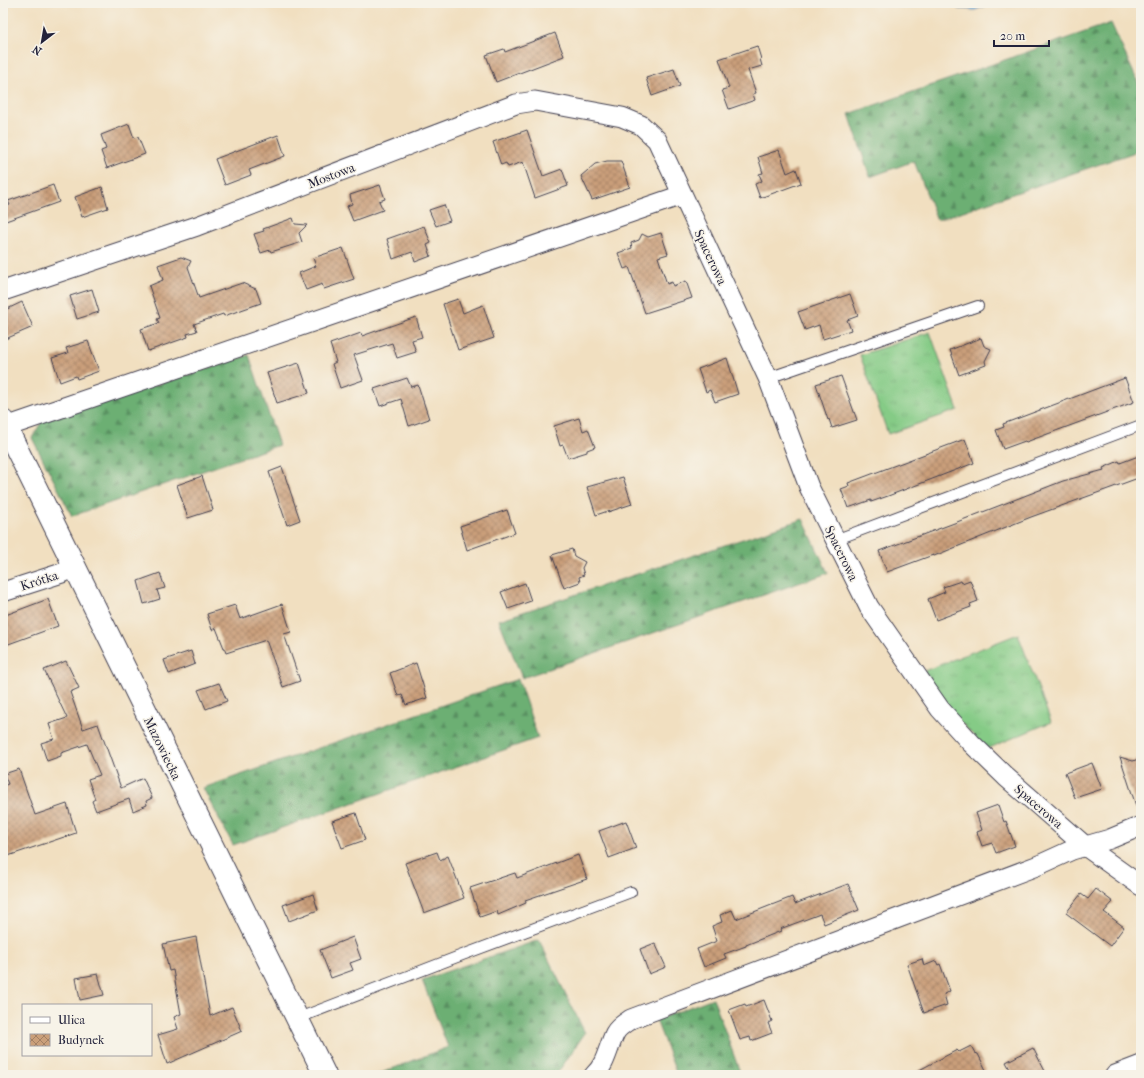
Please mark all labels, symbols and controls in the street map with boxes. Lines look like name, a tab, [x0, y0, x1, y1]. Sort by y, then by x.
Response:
north arrow	[22, 22, 62, 62]
scale bar	[994, 22, 1049, 48]
text: 20 m	[1000, 29, 1025, 43]
text: N	[30, 42, 44, 58]
street label: Mostowa	[305, 159, 358, 191]
street label: Spacerowa	[691, 227, 730, 288]
street label: Spacerowa	[822, 523, 862, 584]
street label: Krótka	[18, 567, 61, 594]
street label: Mazowiecka	[141, 714, 185, 783]
street label: Spacerowa	[1011, 781, 1067, 832]
legend	[22, 1004, 152, 1056]
text: Ulica	[58, 1013, 85, 1027]
text: Budynek	[58, 1033, 105, 1047]

